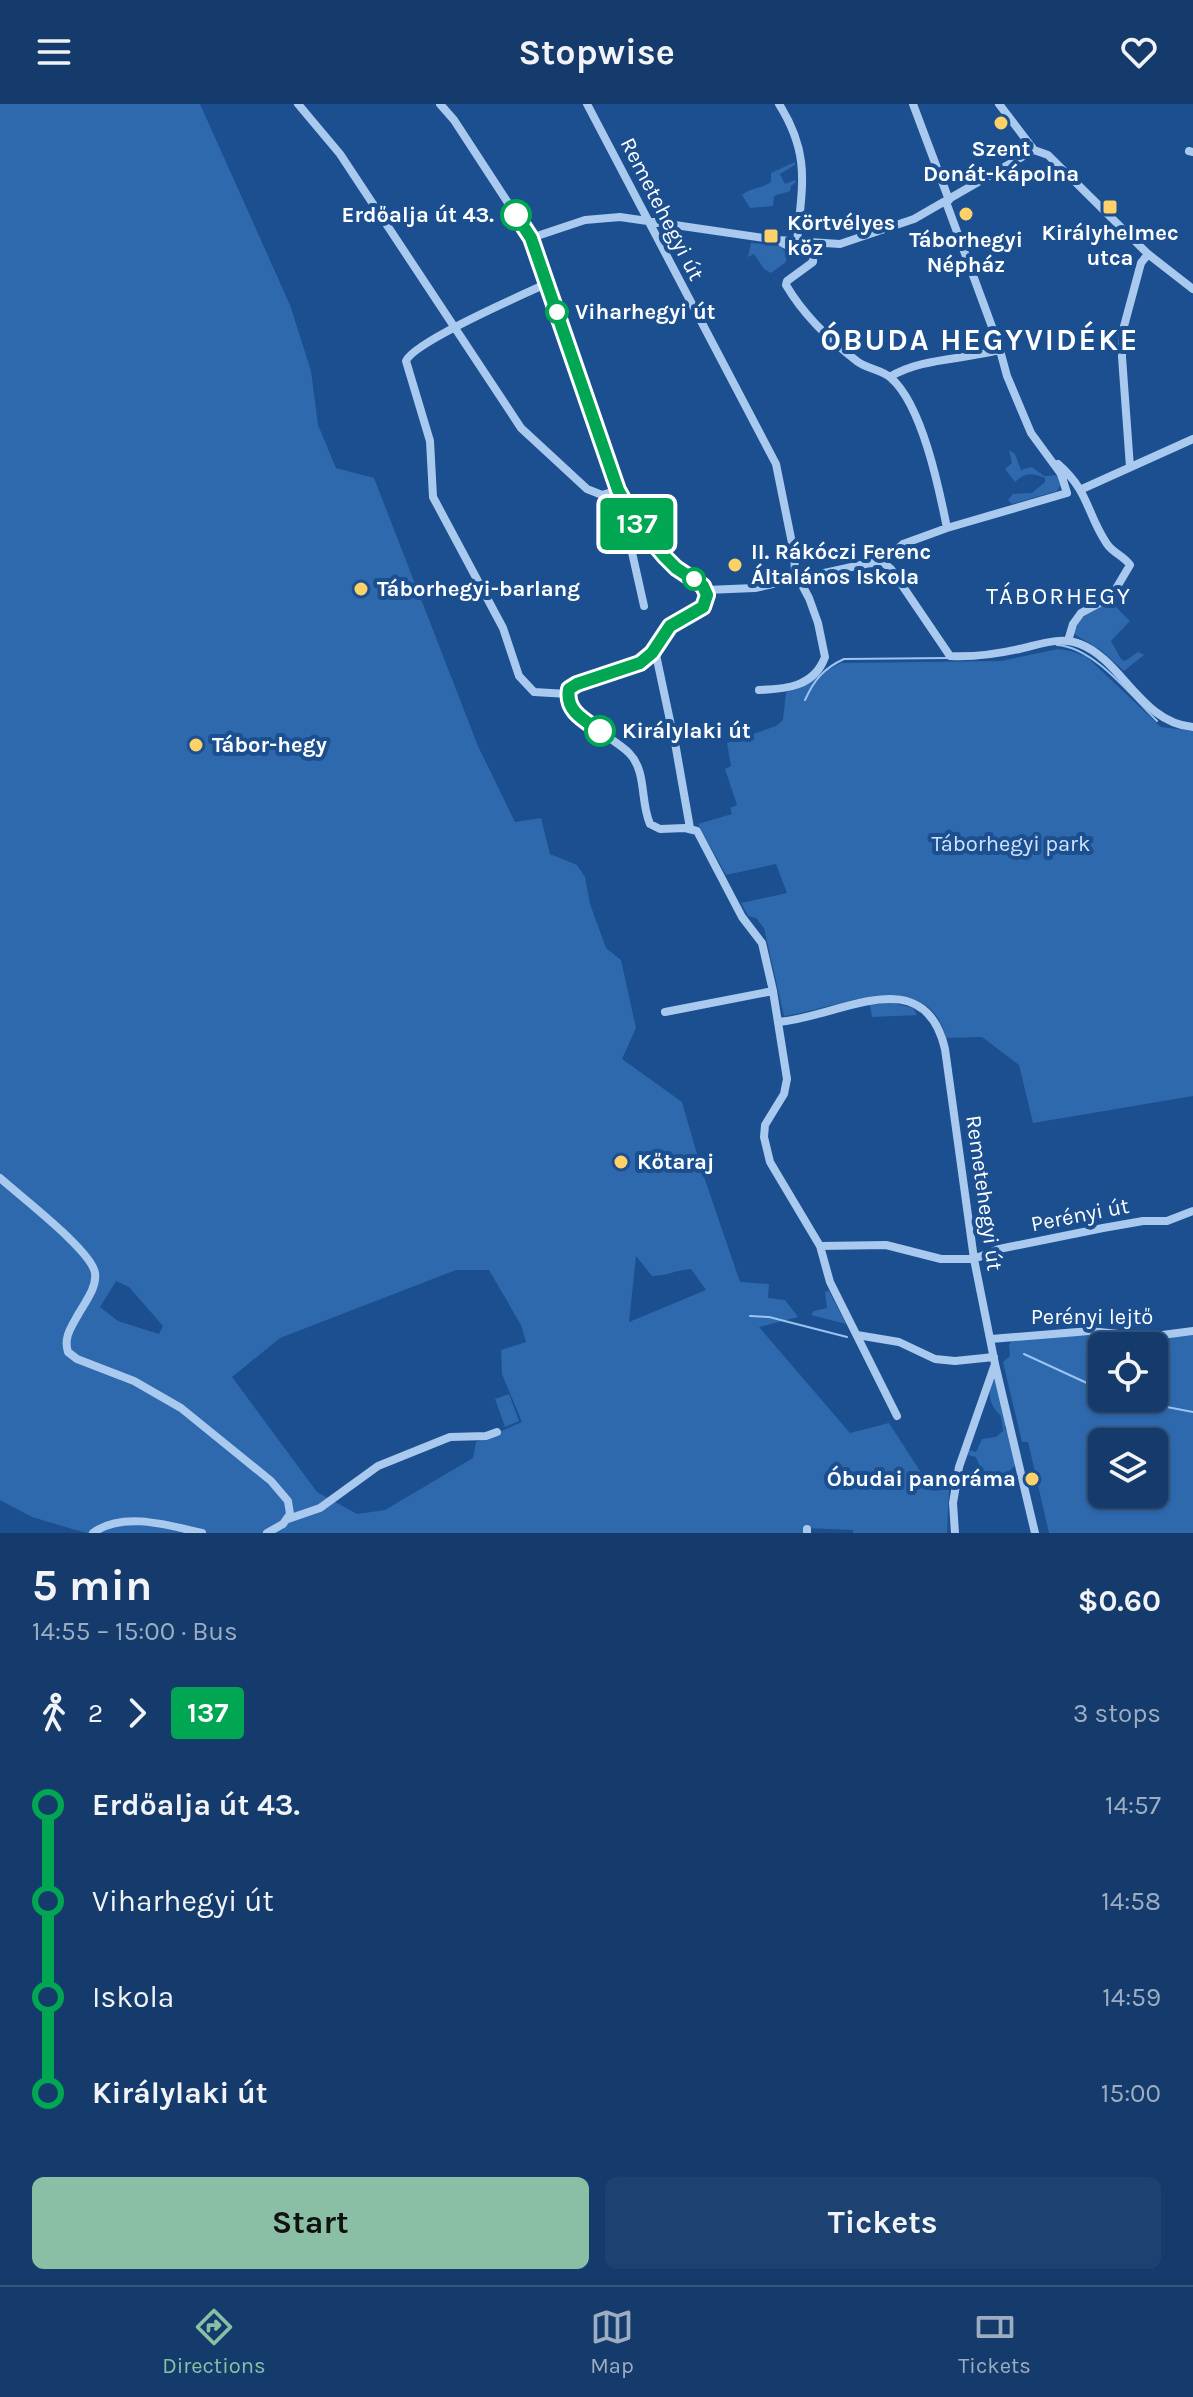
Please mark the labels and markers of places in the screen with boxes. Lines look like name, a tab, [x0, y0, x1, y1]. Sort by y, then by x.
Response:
marker: Szent Donát-kápolna	[992, 114, 1010, 132]
place label: Szent Donát-kápolna	[923, 136, 1079, 187]
marker: Királyhelmec utca	[1101, 198, 1119, 216]
marker: Erdőalja út 43.	[501, 200, 531, 230]
place label: Erdőalja út 43.	[342, 202, 494, 228]
marker: Táborhegyi Népház	[957, 205, 975, 223]
place label: Körtvélyes köz	[787, 210, 895, 261]
place label: Királyhelmec utca	[1041, 220, 1179, 271]
marker: Körtvélyes köz	[762, 227, 780, 245]
place label: Táborhegyi Népház	[909, 227, 1023, 278]
place label: Viharhegyi út	[575, 299, 716, 325]
marker: Viharhegyi út	[546, 301, 568, 323]
place label: II. Rákóczi Ferenc Általános Iskola	[751, 539, 931, 590]
marker: II. Rákóczi Ferenc Általános Iskola	[726, 556, 744, 574]
unlabelled marker	[683, 568, 705, 590]
place label: Táborhegyi-barlang	[377, 576, 580, 602]
marker: Táborhegyi-barlang	[352, 580, 370, 598]
marker: Királylaki út	[585, 716, 615, 746]
place label: Királylaki út	[622, 718, 751, 744]
place label: Tábor-hegy	[212, 732, 327, 758]
marker: Tábor-hegy	[187, 736, 205, 754]
place label: Kőtaraj	[637, 1149, 714, 1175]
marker: Kőtaraj	[612, 1153, 630, 1171]
place label: Óbudai panoráma	[827, 1465, 1016, 1492]
marker: Óbudai panoráma	[1023, 1470, 1041, 1488]

